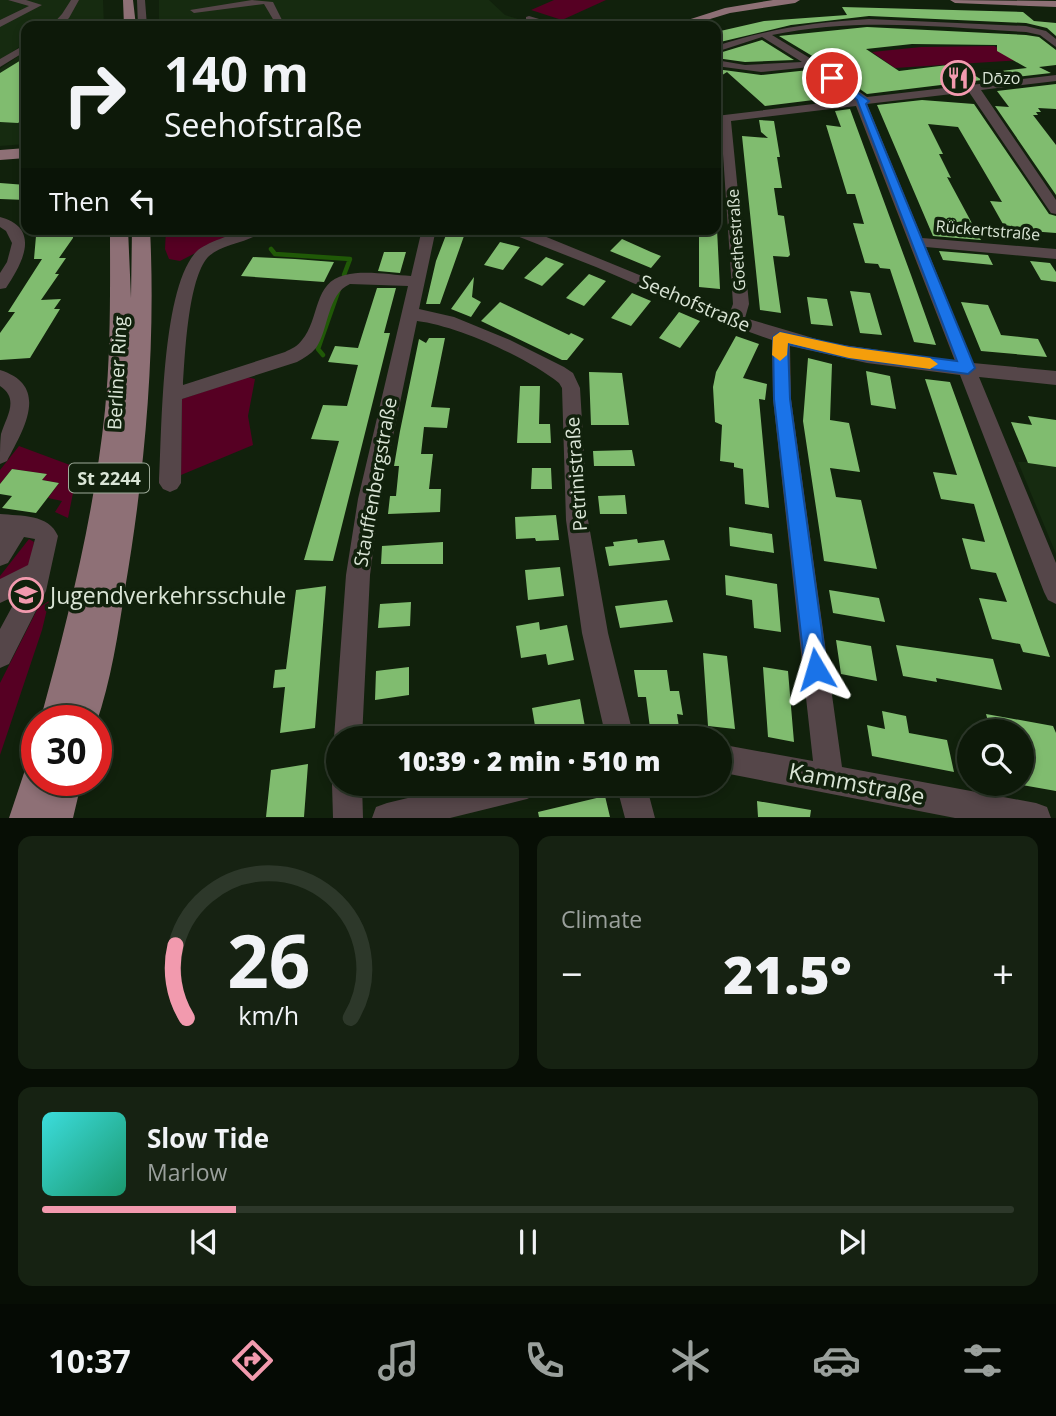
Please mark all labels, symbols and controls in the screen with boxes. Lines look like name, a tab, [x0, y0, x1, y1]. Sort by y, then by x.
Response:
text: 140 m	[164, 40, 309, 106]
pin	[802, 48, 862, 108]
icon: right	[49, 49, 140, 140]
icon: arrive	[813, 59, 851, 97]
restaurant icon: Dōzo	[939, 59, 977, 97]
place label: Dōzo	[982, 67, 1020, 89]
text: Seehofstraße	[164, 103, 363, 146]
icon: left	[124, 182, 162, 220]
text: Then	[49, 183, 110, 219]
street label: Goethestraße	[721, 188, 751, 292]
street label: Rückertstraße	[935, 214, 1041, 246]
street label: Seehofstraße	[636, 268, 754, 338]
street label: Berliner Ring	[101, 315, 133, 431]
street label: Stauffenbergstraße	[347, 395, 403, 569]
street label: Petrinistraße	[559, 416, 593, 532]
road number: St 2244	[69, 464, 149, 492]
school or university icon: Jugendverkehrsschule	[7, 576, 45, 614]
place label: Jugendverkehrsschule	[48, 579, 286, 611]
position arrow	[779, 632, 853, 706]
speed limit sign: 30	[21, 705, 112, 796]
map controls	[957, 719, 1034, 796]
button: search	[957, 719, 1034, 796]
text: 10:39 · 2 min · 510 m	[398, 743, 660, 779]
street label: Kammstraße	[786, 754, 928, 812]
text: Climate	[561, 903, 642, 935]
text: 26	[227, 911, 310, 1010]
text: 21.5°	[723, 938, 852, 1009]
text: −	[561, 947, 583, 999]
text: +	[992, 947, 1014, 999]
text: km/h	[238, 998, 299, 1032]
text: Slow Tide	[147, 1120, 269, 1156]
text: Marlow	[147, 1156, 227, 1188]
icon: previous	[185, 1223, 223, 1261]
icon: pause	[509, 1223, 547, 1261]
icon: next	[833, 1223, 871, 1261]
icon: directions	[228, 1336, 277, 1385]
icon: music	[374, 1336, 423, 1385]
icon: phone	[520, 1336, 569, 1385]
icon: climate	[666, 1336, 715, 1385]
icon: car	[812, 1336, 861, 1385]
icon: filters	[958, 1336, 1007, 1385]
text: 10:37	[49, 1339, 131, 1382]

